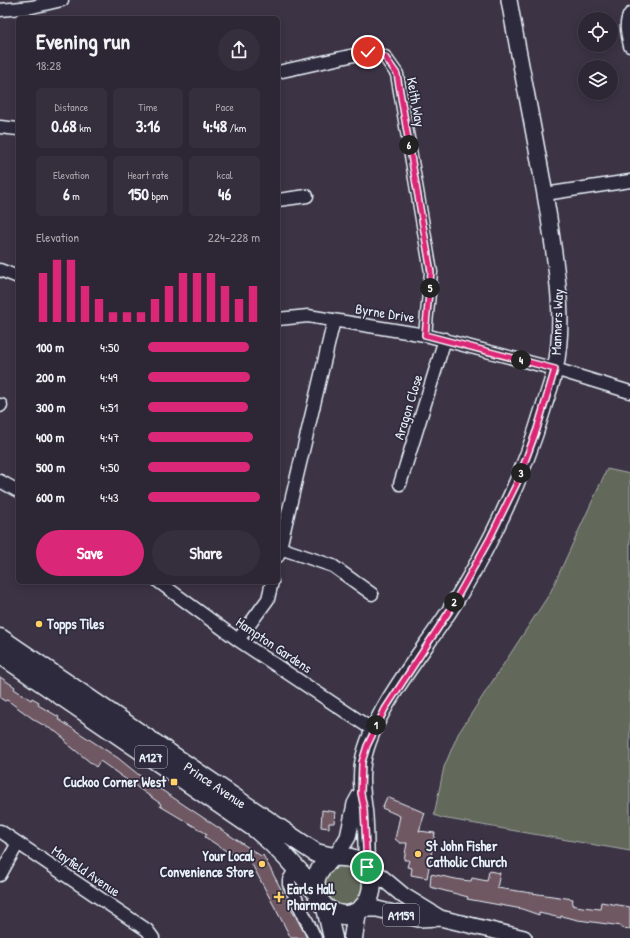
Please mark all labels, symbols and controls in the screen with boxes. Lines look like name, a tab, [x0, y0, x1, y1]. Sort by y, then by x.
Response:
map controls	[578, 12, 618, 100]
button: locate	[578, 12, 618, 52]
text: Evening run	[36, 26, 130, 56]
button: share	[218, 29, 260, 71]
pin	[351, 35, 385, 69]
icon: check	[357, 41, 379, 63]
text: 18:28	[36, 56, 61, 74]
button: layers	[578, 60, 618, 100]
street label: Keith Way	[402, 76, 430, 128]
text: Distance	[55, 100, 88, 114]
text: Time	[138, 100, 158, 114]
text: Pace	[216, 100, 234, 114]
text: 0.68	[51, 114, 77, 137]
text: 3:16	[136, 114, 160, 137]
text: 4:48	[203, 114, 227, 137]
text: km	[77, 121, 91, 135]
text: /km	[227, 121, 246, 135]
pin: 6	[399, 135, 419, 155]
text: 6	[407, 138, 411, 152]
text: Elevation	[53, 168, 90, 182]
text: Heart rate	[127, 168, 169, 182]
text: kcal	[217, 168, 233, 182]
text: 6	[63, 182, 70, 205]
text: 150	[128, 182, 149, 205]
text: 46	[218, 182, 231, 205]
text: m	[70, 189, 80, 203]
text: bpm	[149, 189, 168, 203]
text: Elevation	[36, 228, 79, 246]
text: 224–228 m	[208, 228, 260, 246]
pin: 5	[420, 278, 440, 298]
text: 5	[428, 281, 432, 295]
street label: Manners Way	[546, 289, 568, 355]
street label: Byrne Drive	[354, 298, 417, 328]
text: 100 m	[36, 338, 64, 356]
text: 4:50	[100, 338, 119, 356]
pin: 4	[511, 350, 531, 370]
text: 4	[519, 353, 523, 367]
text: 200 m	[36, 368, 66, 386]
text: 4:49	[100, 368, 118, 386]
street label: Aragon Close	[389, 372, 428, 442]
text: 300 m	[36, 398, 65, 416]
text: 4:51	[100, 398, 118, 416]
text: 400 m	[36, 428, 64, 446]
text: 4:47	[100, 428, 119, 446]
text: 500 m	[36, 458, 65, 476]
text: 4:50	[100, 458, 119, 476]
pin: 3	[511, 463, 531, 483]
text: 3	[519, 466, 523, 480]
text: 600 m	[36, 488, 65, 506]
text: 4:43	[100, 488, 119, 506]
button: Save	[36, 530, 144, 576]
button: Share	[152, 530, 260, 576]
pin: 2	[444, 592, 464, 612]
text: 2	[451, 595, 457, 609]
street label: Hampton Gardens	[232, 612, 316, 678]
place label: Topps Tiles	[46, 614, 105, 635]
marker: Topps Tiles	[34, 619, 44, 629]
pin: 1	[366, 715, 386, 735]
text: 1	[374, 718, 378, 732]
road number: A127	[135, 746, 167, 768]
street label: Prince Avenue	[180, 757, 251, 813]
place label: Cuckoo Corner West	[63, 772, 167, 791]
marker: Cuckoo Corner West	[169, 777, 179, 787]
place label: St John Fisher Catholic Church	[426, 836, 507, 871]
street label: Mayfield Avenue	[48, 841, 125, 902]
place label: Your Local Convenience Store	[160, 846, 254, 881]
marker: St John Fisher Catholic Church	[413, 849, 423, 859]
pin	[350, 850, 384, 884]
icon: arrive	[356, 856, 378, 878]
marker: Your Local Convenience Store	[257, 859, 267, 869]
place label: Earls Hall Pharmacy	[287, 879, 337, 916]
marker: Earls Hall Pharmacy	[274, 892, 284, 902]
road number: A1159	[383, 904, 419, 926]

